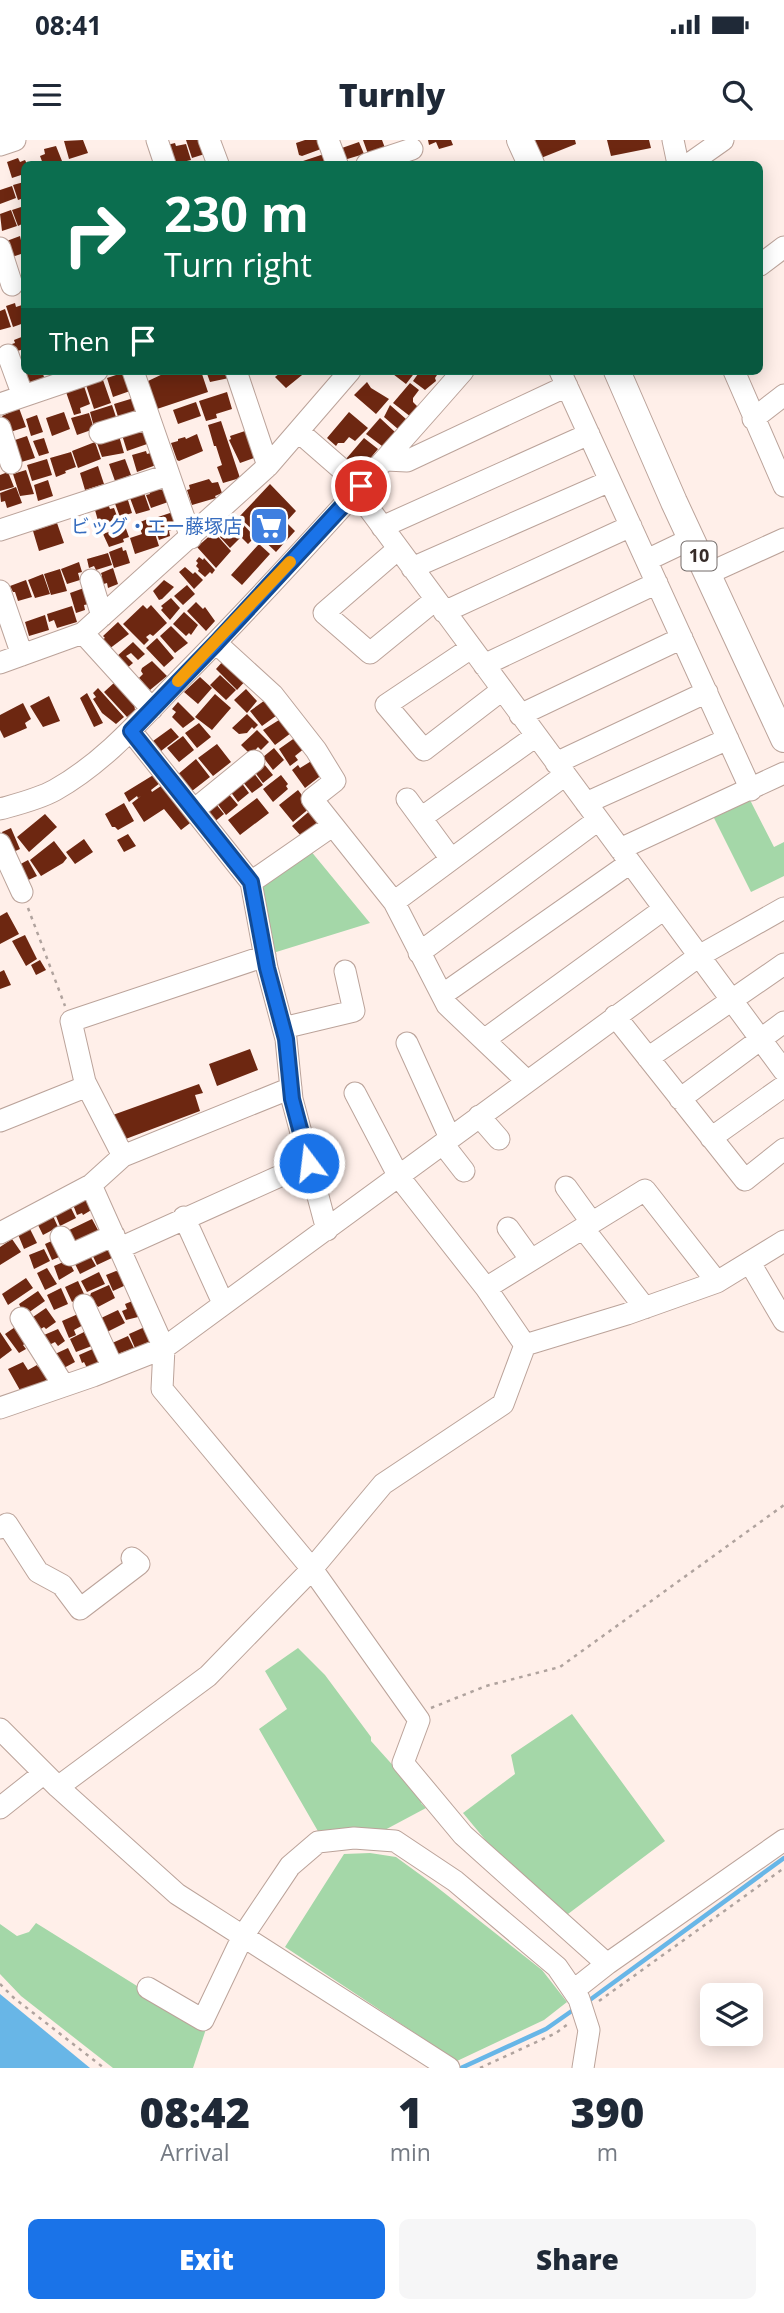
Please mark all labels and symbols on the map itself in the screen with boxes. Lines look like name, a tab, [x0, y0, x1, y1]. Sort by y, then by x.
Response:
pin	[331, 456, 391, 516]
supermarket icon: ビッグ・エー藤塚店	[248, 505, 290, 547]
place label: ビッグ・エー藤塚店	[71, 513, 242, 539]
road number: 10	[682, 542, 716, 570]
position arrow	[272, 1126, 346, 1200]

